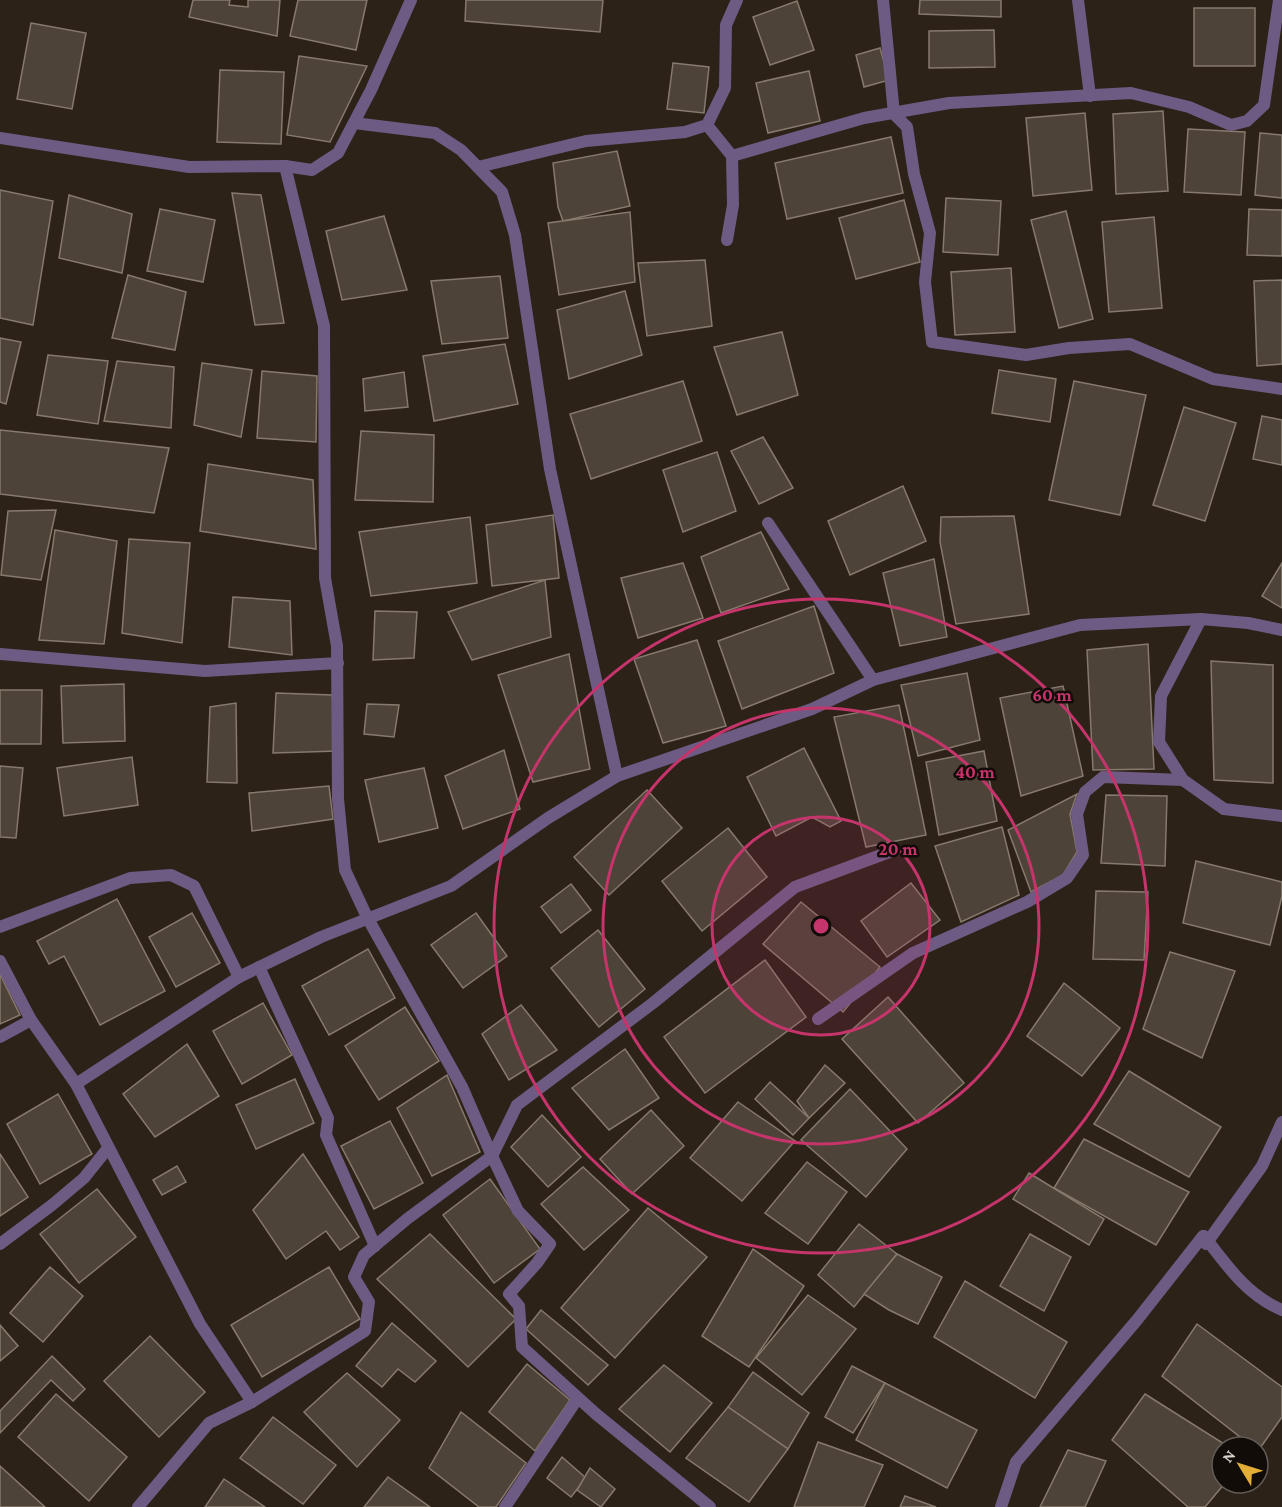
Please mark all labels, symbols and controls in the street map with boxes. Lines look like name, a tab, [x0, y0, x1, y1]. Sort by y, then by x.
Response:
text: 60 m	[1032, 685, 1072, 705]
text: 40 m	[955, 762, 995, 782]
text: 20 m	[879, 839, 918, 859]
centre of rings	[811, 916, 831, 936]
north arrow	[1210, 1435, 1270, 1495]
text: N	[1219, 1446, 1239, 1466]

